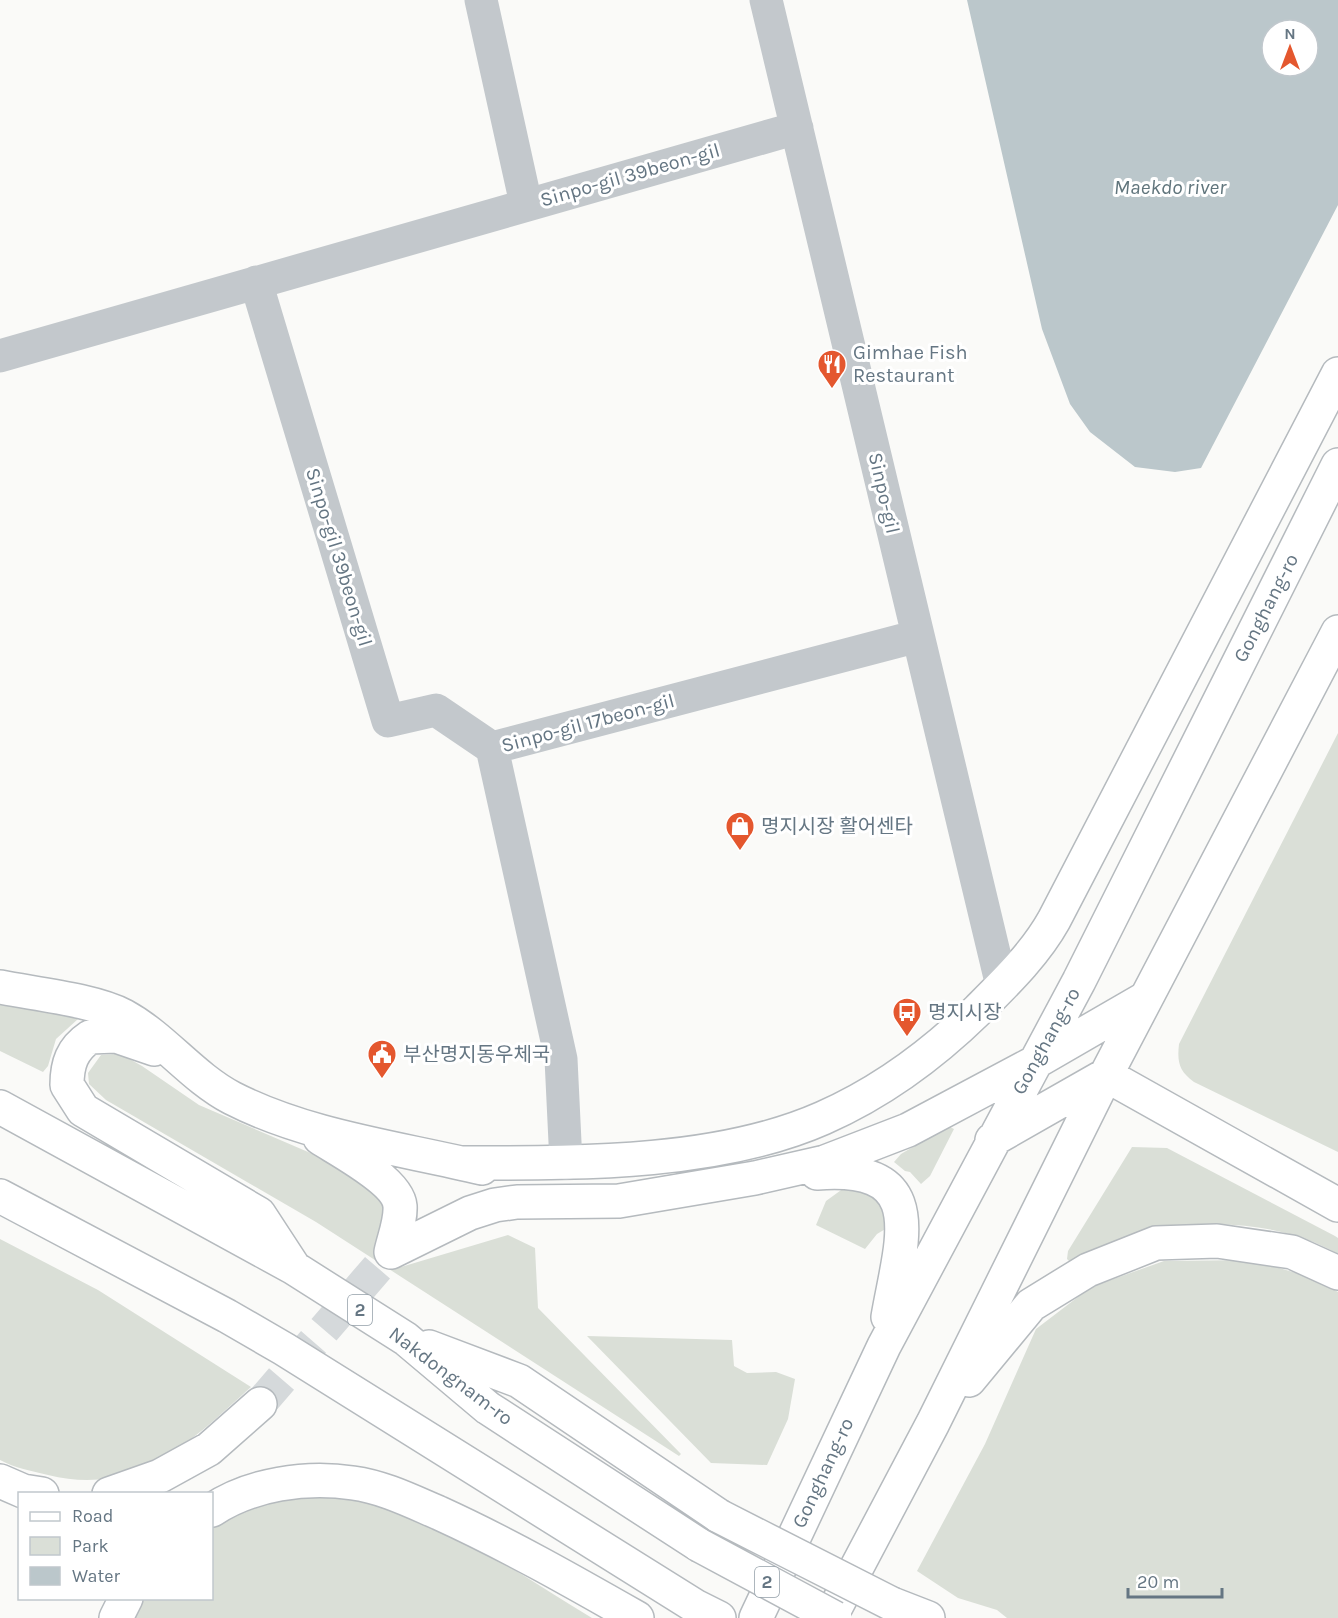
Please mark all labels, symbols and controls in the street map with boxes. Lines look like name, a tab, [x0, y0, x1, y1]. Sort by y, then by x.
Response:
north arrow	[1260, 18, 1320, 78]
text: N	[1284, 24, 1296, 43]
street label: Sinpo-gil 39beon-gil	[538, 138, 722, 212]
water label: Maekdo river	[1114, 175, 1227, 199]
place label: Gimhae Fish Restaurant	[853, 341, 968, 387]
restaurant icon: Gimhae Fish Restaurant	[816, 348, 848, 390]
street label: Sinpo-gil	[864, 450, 904, 536]
street label: Sinpo-gil 39beon-gil	[301, 465, 377, 649]
street label: Gonghang-ro	[1229, 550, 1303, 666]
street label: Sinpo-gil 17beon-gil	[499, 689, 677, 757]
shop icon: 명지시장 활어센타	[724, 810, 756, 852]
place label: 명지시장 활어센타	[761, 815, 913, 838]
street label: Gonghang-ro	[1007, 984, 1085, 1098]
bus stop icon: 명지시장	[891, 996, 923, 1038]
place label: 명지시장	[928, 1001, 1002, 1024]
public building icon: 부산명지동우체국	[366, 1038, 398, 1080]
place label: 부산명지동우체국	[403, 1043, 550, 1066]
road number: 2	[348, 1295, 372, 1325]
street label: Nakdongnam-ro	[385, 1322, 517, 1430]
street label: Gonghang-ro	[787, 1414, 859, 1532]
legend	[18, 1492, 213, 1600]
text: Road	[72, 1505, 113, 1527]
text: Park	[72, 1535, 109, 1557]
scale bar	[1128, 1561, 1222, 1599]
text: Water	[72, 1565, 120, 1587]
road number: 2	[755, 1567, 779, 1597]
text: 20 m	[1137, 1571, 1179, 1593]

